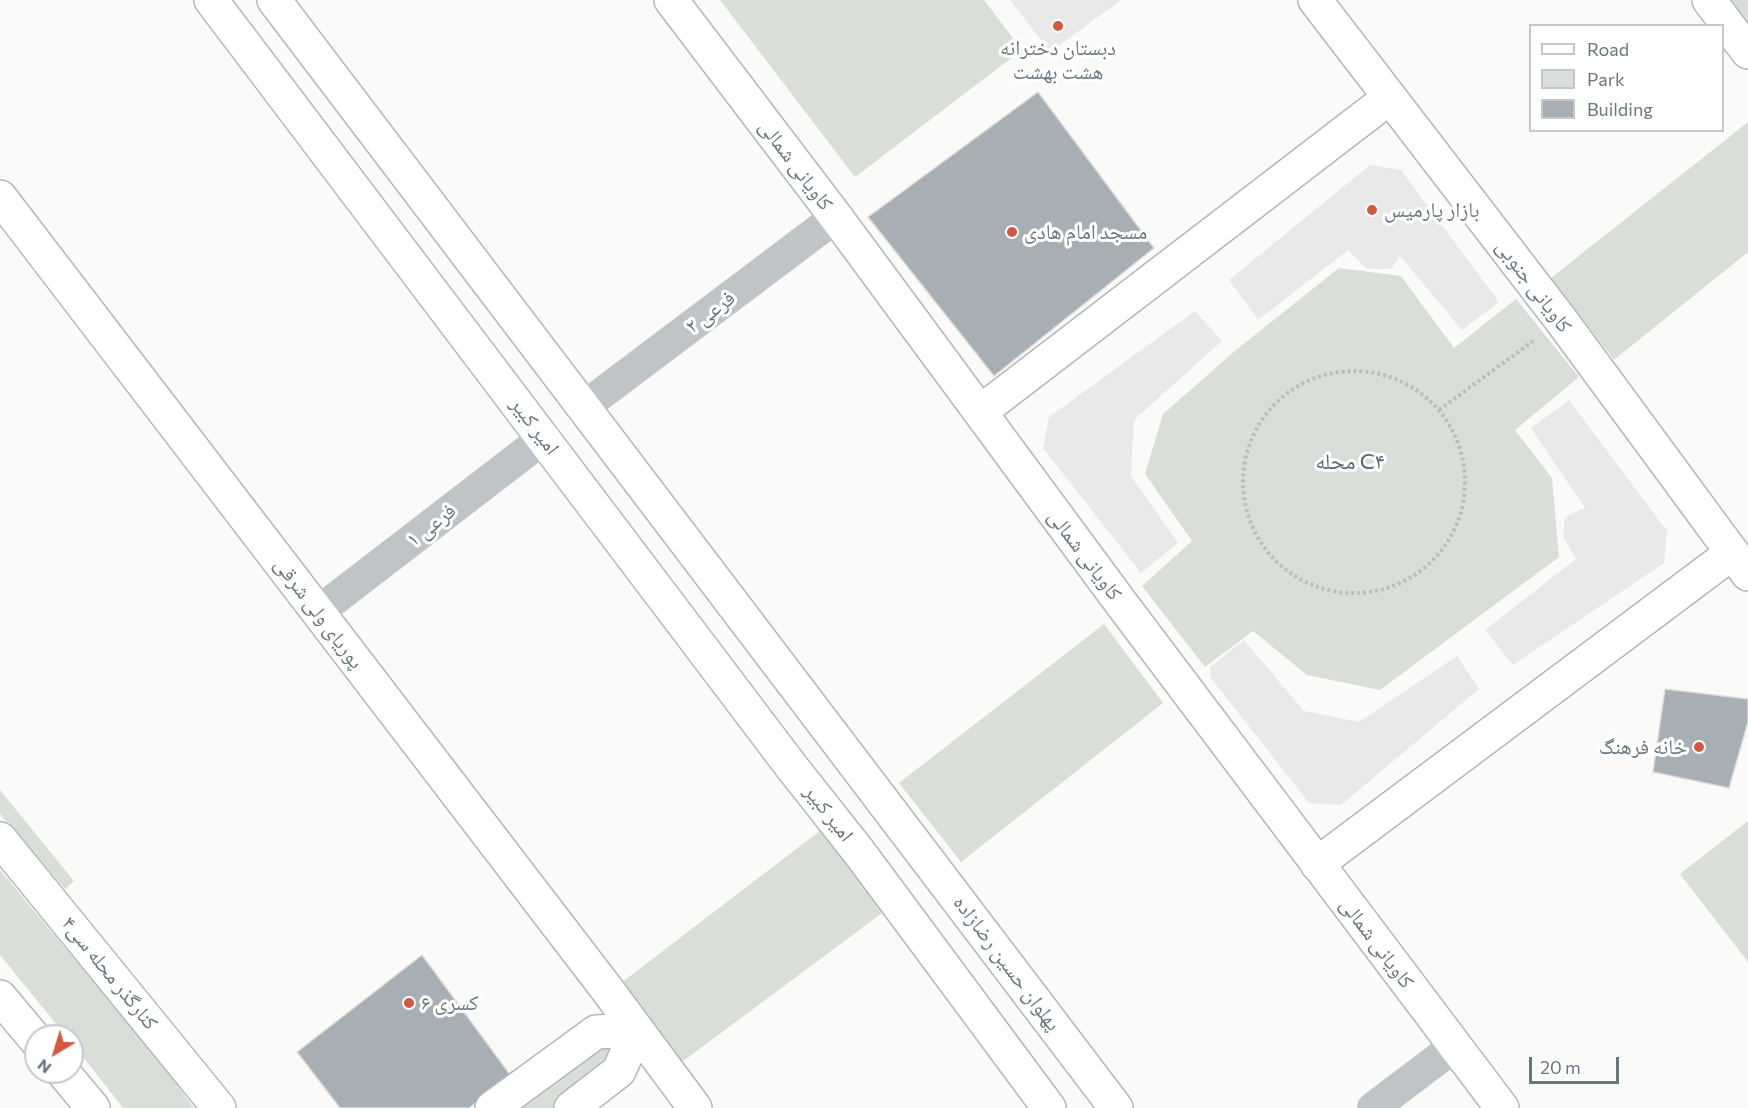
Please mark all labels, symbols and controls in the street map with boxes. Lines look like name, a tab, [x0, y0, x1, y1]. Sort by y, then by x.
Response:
marker: دبستان دخترانه هشت بهشت	[1051, 19, 1065, 33]
legend	[1529, 24, 1724, 132]
place label: دبستان دخترانه هشت بهشت	[1000, 35, 1116, 85]
text: Road	[1587, 38, 1629, 60]
text: Park	[1587, 68, 1625, 90]
text: Building	[1587, 98, 1653, 120]
street label: کاویانی شمالی	[754, 115, 838, 215]
place label: بازار پارمیس	[1384, 197, 1479, 223]
marker: بازار پارمیس	[1365, 203, 1379, 217]
place label: مسجد امام هادی	[1024, 219, 1147, 245]
marker: مسجد امام هادی	[1005, 225, 1019, 239]
street label: کاویانی جنوبی	[1491, 234, 1577, 338]
street label: فرعی ۲	[680, 285, 740, 339]
street label: امیر کبیر	[505, 392, 565, 460]
district label: محله C۴	[1315, 449, 1385, 475]
street label: فرعی ۱	[401, 498, 461, 552]
street label: کاویانی شمالی	[1043, 505, 1127, 605]
street label: پوریای ولی شرقی	[269, 552, 369, 674]
place label: خانه فرهنگ	[1599, 734, 1687, 760]
marker: خانه فرهنگ	[1692, 740, 1706, 754]
street label: امیر کبیر	[799, 779, 859, 847]
street label: پهلوان حسین رضازاده	[948, 890, 1066, 1036]
street label: کاویانی شمالی	[1335, 893, 1419, 993]
street label: کنارگذر محله سی۴	[56, 911, 164, 1035]
place label: کسری ۶	[421, 990, 479, 1016]
marker: کسری ۶	[402, 996, 416, 1010]
north arrow	[24, 1024, 84, 1084]
scale bar	[1532, 1045, 1622, 1083]
text: N	[33, 1056, 54, 1078]
text: 20 m	[1540, 1056, 1581, 1078]

